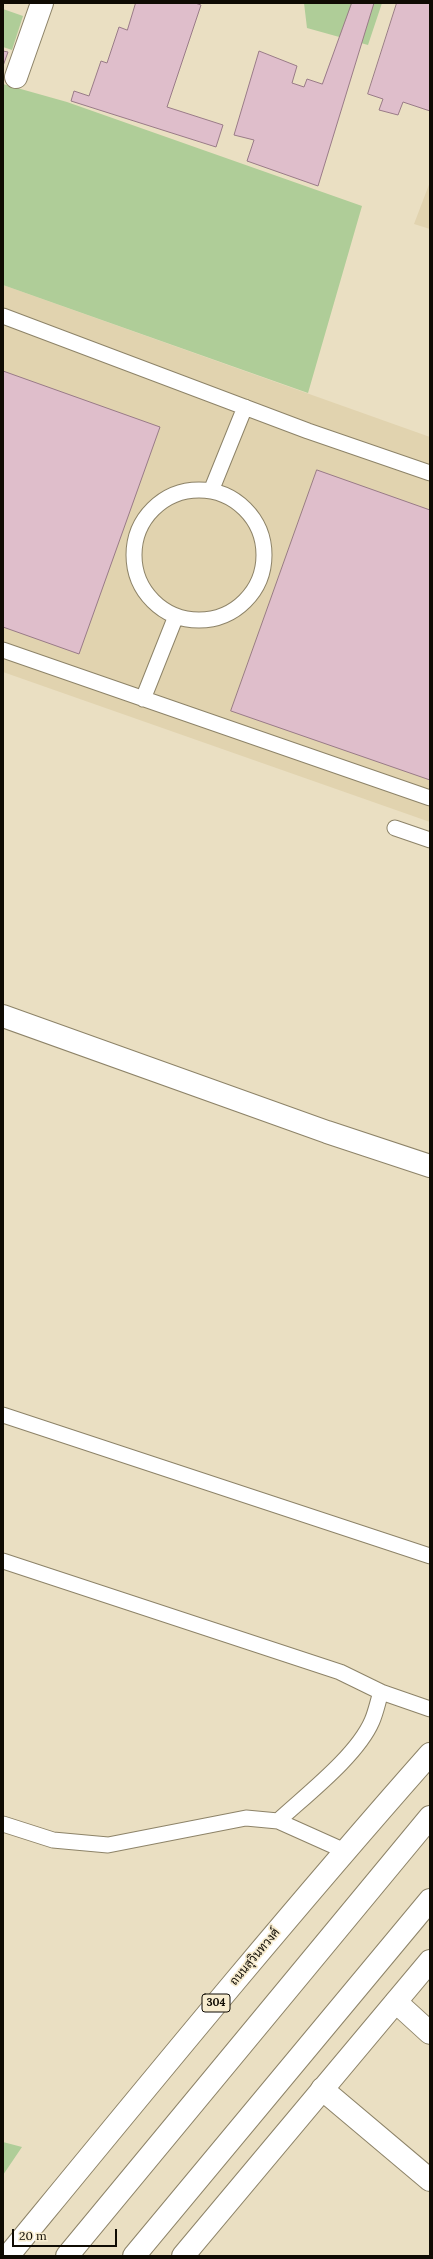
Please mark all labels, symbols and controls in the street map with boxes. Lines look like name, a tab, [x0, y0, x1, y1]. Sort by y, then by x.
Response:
street label: ถนนสุวินทวงศ์	[227, 1926, 283, 1988]
road number: 304	[202, 1994, 230, 2012]
scale bar	[14, 2221, 119, 2247]
text: 20 m	[19, 2228, 47, 2243]

